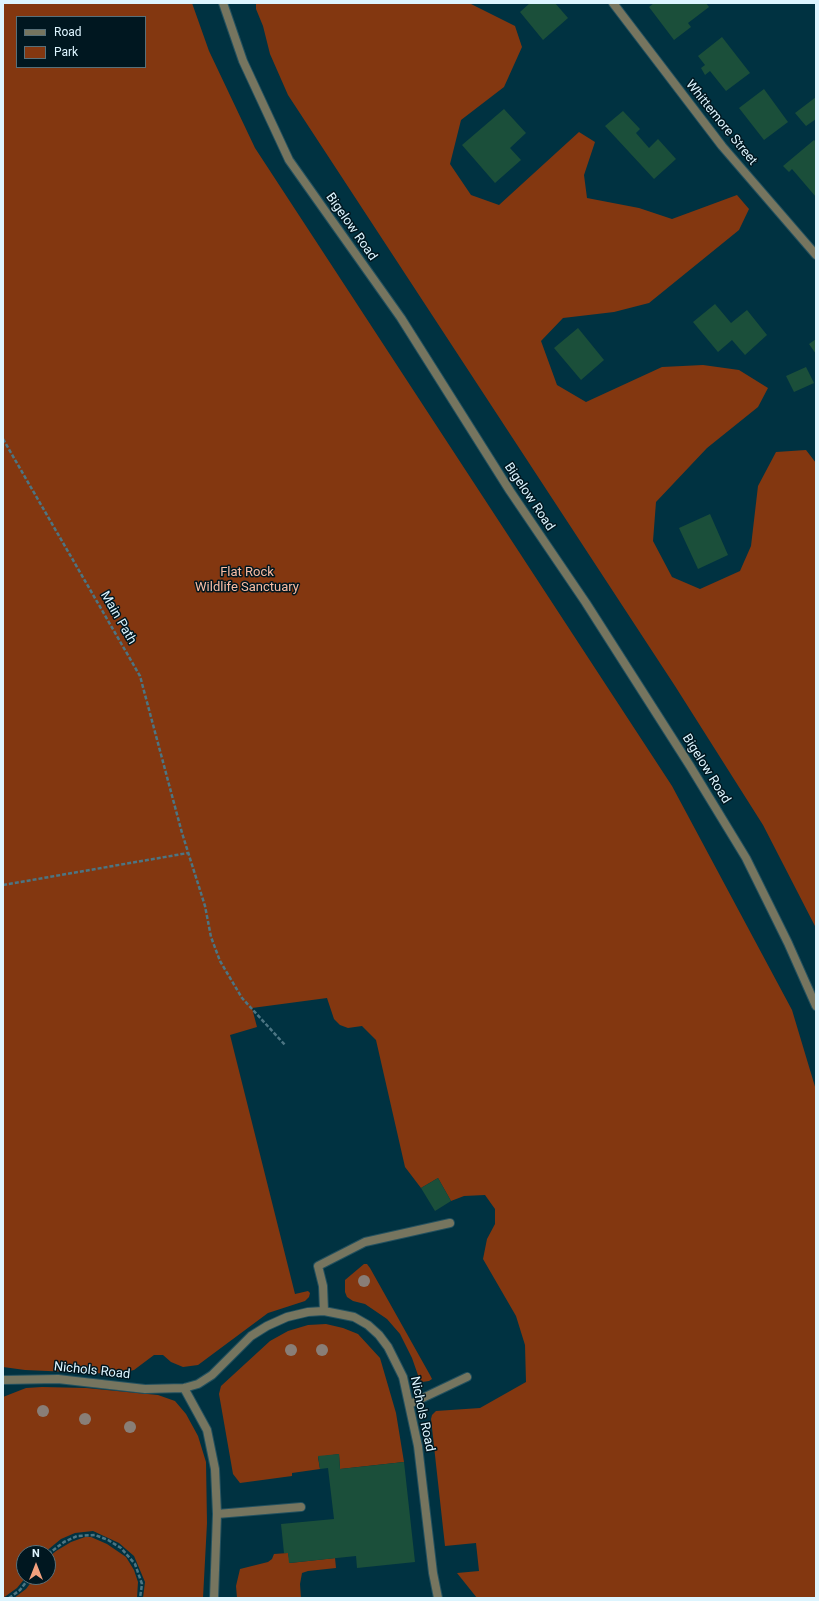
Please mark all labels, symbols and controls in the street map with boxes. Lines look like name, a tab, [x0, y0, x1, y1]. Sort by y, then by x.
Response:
legend	[16, 16, 146, 68]
text: Road	[54, 25, 82, 39]
text: Park	[54, 45, 78, 59]
street label: Whittemore Street	[682, 77, 760, 169]
street label: Bigelow Road	[322, 190, 380, 264]
street label: Bigelow Road	[500, 460, 558, 534]
park label: Flat Rock Wildlife Sanctuary	[195, 565, 299, 596]
street label: Main Path	[97, 589, 139, 647]
street label: Bigelow Road	[678, 731, 734, 807]
street label: Nichols Road	[53, 1359, 131, 1383]
street label: Nichols Road	[406, 1375, 438, 1453]
north arrow	[16, 1545, 56, 1585]
text: N	[32, 1547, 40, 1560]

